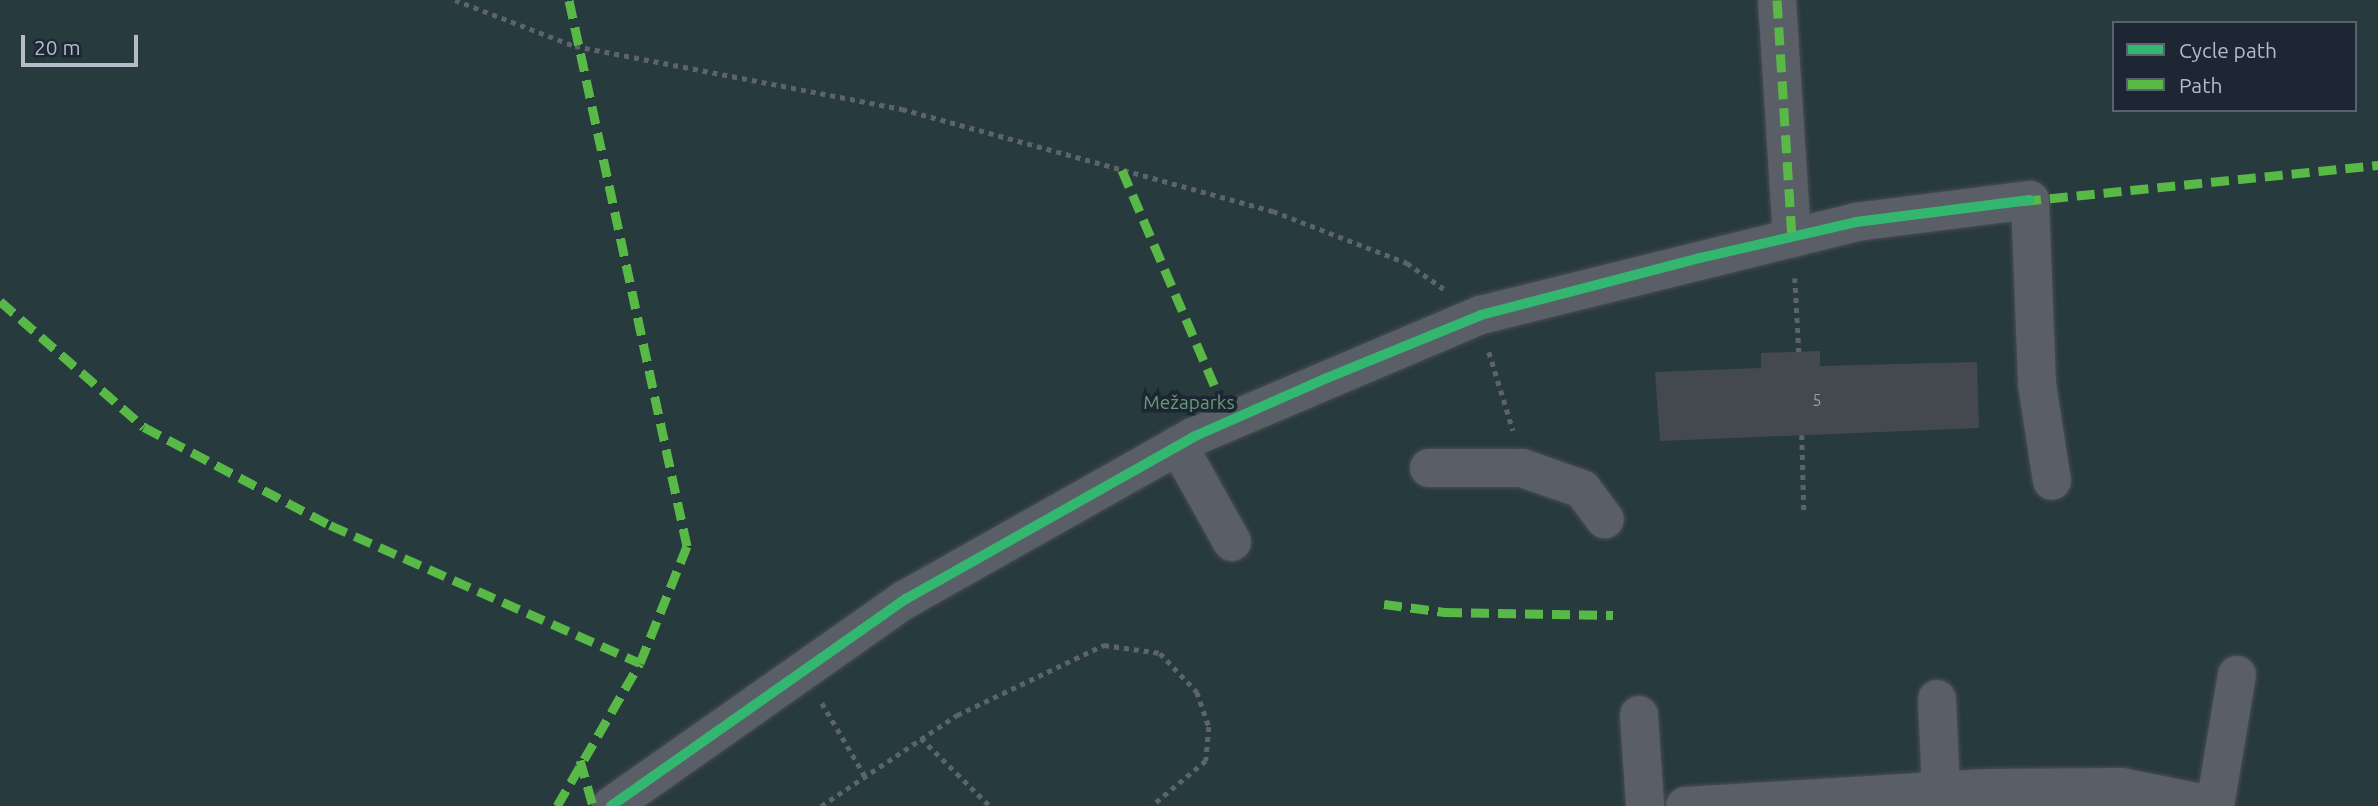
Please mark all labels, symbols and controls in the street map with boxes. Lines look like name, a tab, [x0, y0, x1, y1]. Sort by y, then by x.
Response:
scale bar	[24, 21, 142, 65]
legend	[2112, 21, 2357, 112]
text: 20 m	[34, 35, 81, 59]
text: Cycle path	[2179, 38, 2277, 62]
text: Path	[2179, 73, 2222, 97]
house number: 5	[1812, 390, 1822, 410]
park label: Mežaparks	[1143, 392, 1235, 414]

